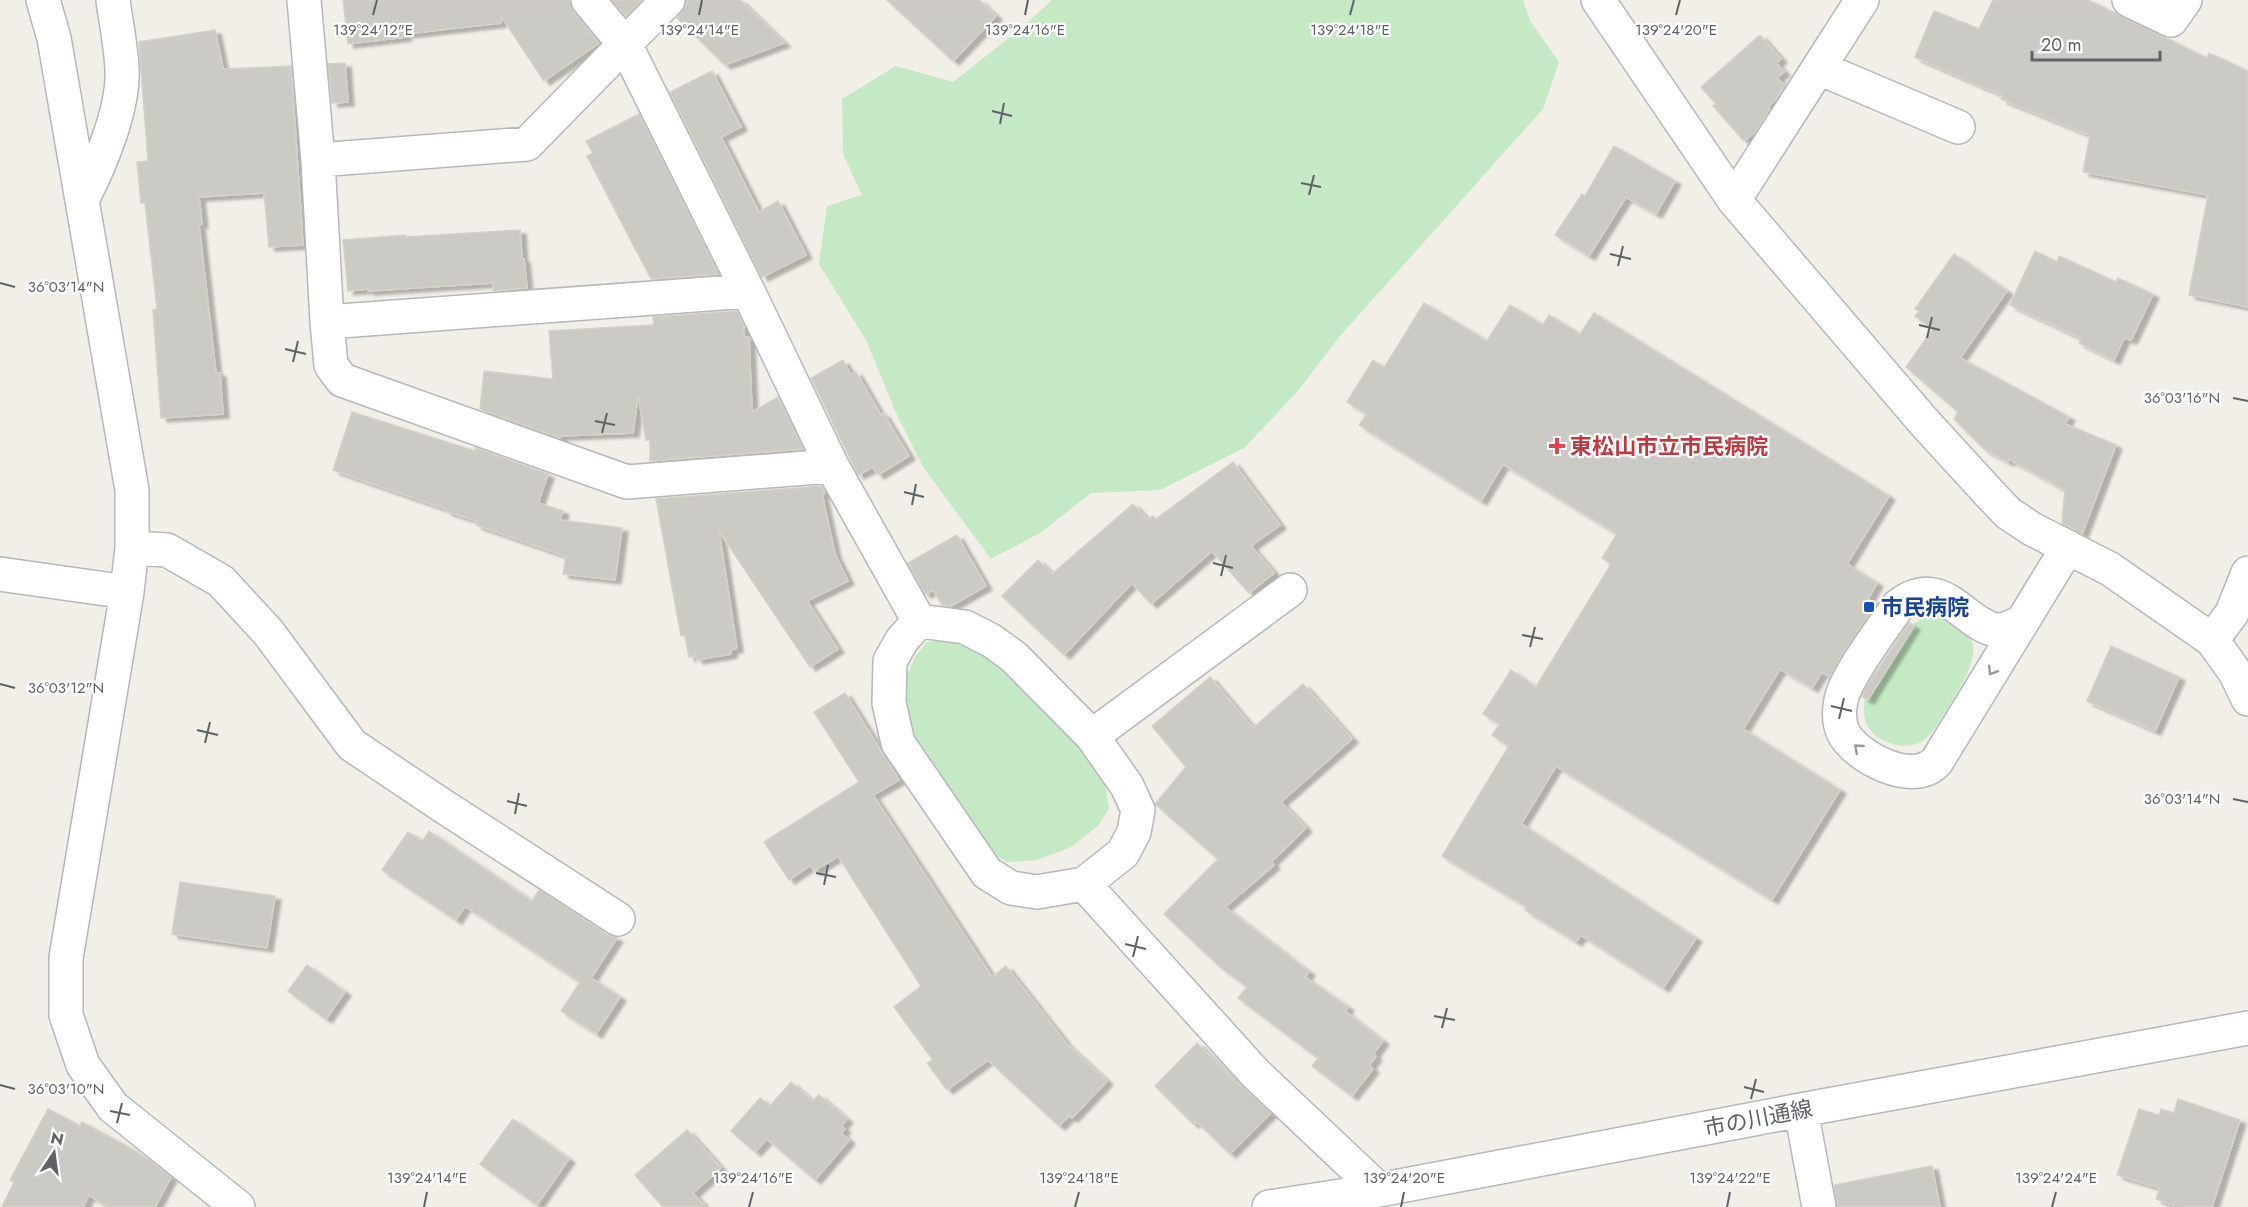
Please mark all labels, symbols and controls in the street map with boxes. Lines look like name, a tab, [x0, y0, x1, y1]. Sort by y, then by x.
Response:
text: 139°24'12"E	[333, 19, 413, 41]
text: 139°24'14"E	[659, 19, 739, 41]
text: 139°24'16"E	[985, 19, 1065, 41]
text: 139°24'18"E	[1310, 19, 1390, 41]
text: 139°24'20"E	[1635, 19, 1717, 41]
scale bar	[2032, 24, 2160, 62]
text: 20 m	[2041, 32, 2081, 58]
text: 36°03'14"N	[28, 276, 104, 298]
text: 36°03'16"N	[2144, 387, 2220, 409]
place label: 東松山市立市民病院	[1570, 430, 1768, 462]
marker: 東松山市立市民病院	[1548, 437, 1566, 455]
place label: 市民病院	[1881, 591, 1969, 623]
marker: 市民病院	[1862, 600, 1876, 614]
one-way arrow	[1988, 665, 2000, 675]
text: 36°03'12"N	[28, 677, 104, 699]
one-way arrow	[1854, 744, 1865, 755]
text: 36°03'14"N	[2144, 788, 2220, 810]
text: 36°03'10"N	[28, 1078, 104, 1100]
street label: 市の川通線	[1701, 1092, 1815, 1144]
north arrow	[24, 1123, 84, 1183]
text: N	[48, 1126, 66, 1152]
text: 139°24'14"E	[387, 1167, 467, 1189]
text: 139°24'16"E	[713, 1167, 793, 1189]
text: 139°24'18"E	[1039, 1167, 1119, 1189]
text: 139°24'20"E	[1363, 1167, 1445, 1189]
text: 139°24'22"E	[1689, 1167, 1771, 1189]
text: 139°24'24"E	[2015, 1167, 2097, 1189]

